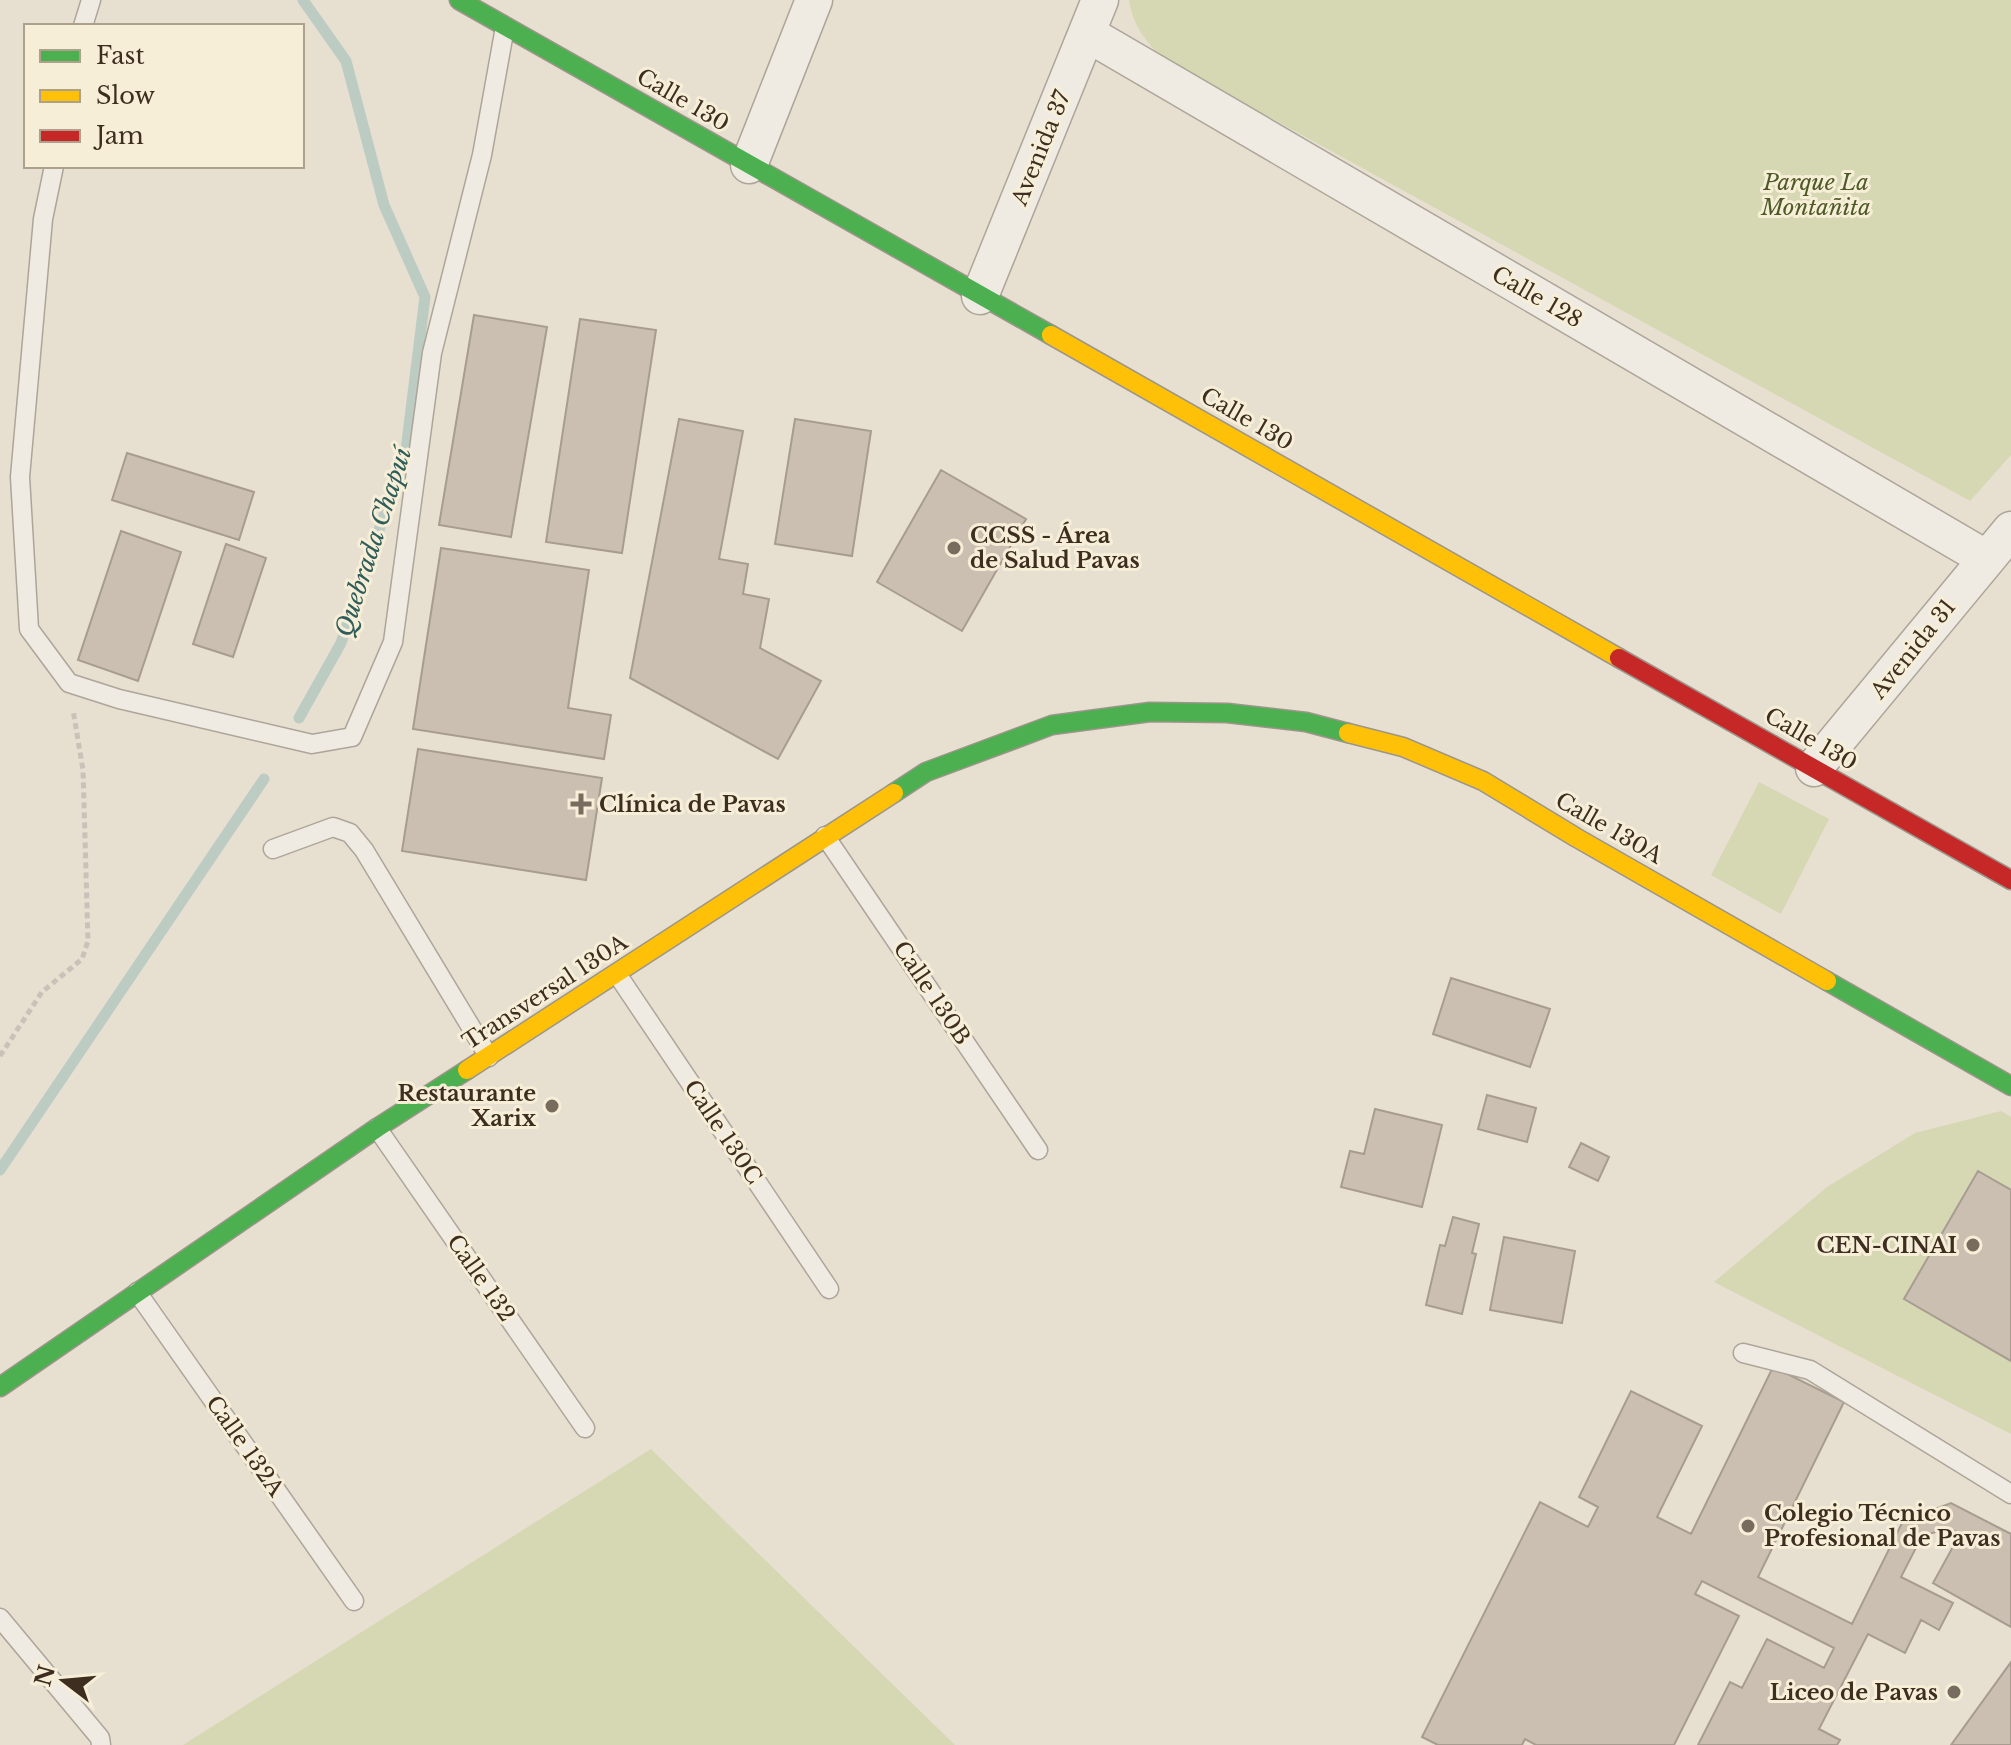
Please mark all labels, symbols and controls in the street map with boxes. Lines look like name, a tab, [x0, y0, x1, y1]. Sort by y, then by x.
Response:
legend	[24, 24, 304, 168]
text: Fast	[96, 41, 144, 70]
street label: Calle 130	[632, 63, 734, 137]
text: Slow	[96, 81, 155, 110]
street label: Avenida 37	[1005, 86, 1077, 210]
text: Jam	[93, 121, 144, 150]
park label: Parque La Montañita	[1760, 169, 1871, 221]
street label: Calle 128	[1487, 260, 1587, 334]
street label: Calle 130	[1196, 382, 1298, 456]
water label: Quebrada Chapuí	[329, 442, 418, 640]
place label: CCSS - Área de Salud Pavas	[970, 521, 1140, 574]
marker: CCSS - Área de Salud Pavas	[945, 539, 963, 557]
street label: Avenida 31	[1864, 594, 1961, 705]
street label: Calle 130	[1760, 702, 1862, 776]
street label: Calle 130A	[1551, 787, 1668, 870]
place label: Clínica de Pavas	[599, 791, 786, 818]
marker: Clínica de Pavas	[570, 793, 592, 815]
street label: Transversal 130A	[458, 928, 633, 1055]
street label: Calle 130B	[888, 936, 976, 1050]
street label: Calle 130C	[678, 1075, 768, 1189]
place label: Restaurante Xarix	[398, 1080, 537, 1132]
marker: Restaurante Xarix	[543, 1097, 561, 1115]
street label: Calle 132	[441, 1229, 521, 1327]
place label: CEN-CINAI	[1816, 1232, 1957, 1259]
marker: CEN-CINAI	[1964, 1236, 1982, 1254]
street label: Calle 132A	[200, 1390, 290, 1502]
place label: Colegio Técnico Profesional de Pavas	[1764, 1500, 2000, 1552]
marker: Colegio Técnico Profesional de Pavas	[1739, 1517, 1757, 1535]
north arrow	[24, 1641, 104, 1721]
text: N	[29, 1662, 61, 1689]
place label: Liceo de Pavas	[1770, 1679, 1938, 1706]
marker: Liceo de Pavas	[1945, 1683, 1963, 1701]

